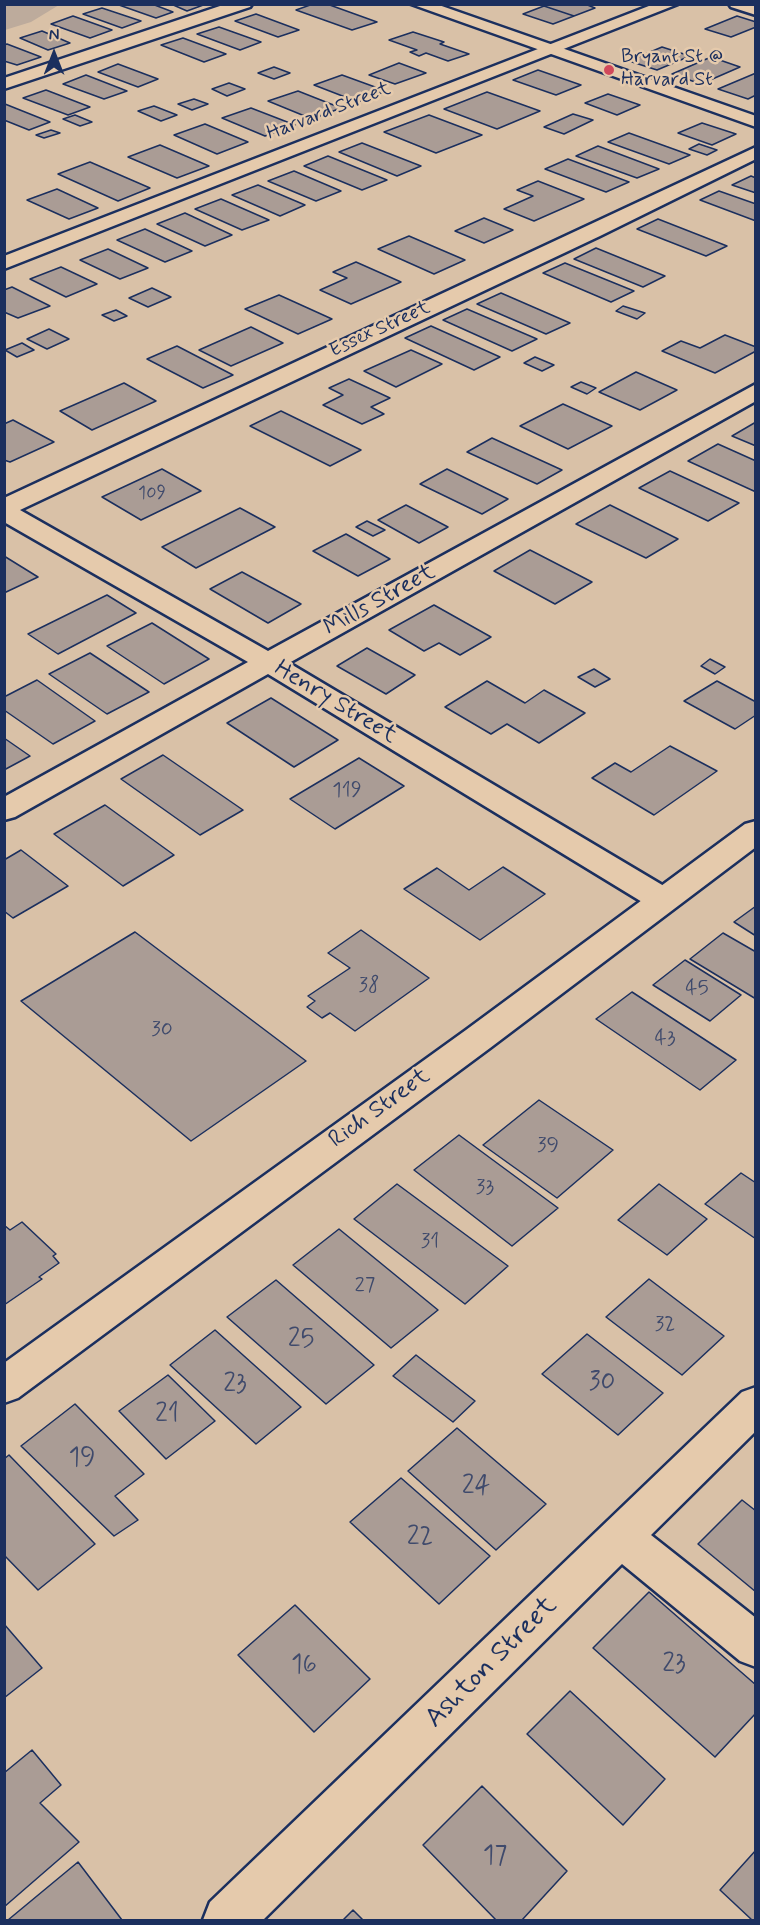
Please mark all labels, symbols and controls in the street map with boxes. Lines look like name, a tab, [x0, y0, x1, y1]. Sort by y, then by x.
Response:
north arrow	[24, 24, 84, 84]
text: N	[49, 25, 59, 46]
place label: Bryant St @ Harvard St	[621, 46, 723, 93]
marker: Bryant St @ Harvard St	[602, 63, 616, 77]
street label: Harvard Street	[264, 77, 394, 147]
street label: Essex Street	[326, 296, 434, 364]
house number: 109	[138, 483, 166, 505]
street label: Mills Street	[319, 559, 441, 643]
street label: Henry Street	[268, 655, 402, 751]
house number: 119	[332, 779, 362, 805]
house number: 38	[359, 974, 379, 1000]
house number: 45	[685, 977, 709, 1003]
house number: 30	[151, 1018, 173, 1044]
house number: 43	[654, 1027, 676, 1053]
street label: Rich Street	[324, 1063, 436, 1155]
house number: 39	[537, 1134, 559, 1160]
house number: 33	[476, 1176, 494, 1202]
house number: 31	[421, 1230, 439, 1256]
house number: 27	[355, 1274, 375, 1300]
house number: 32	[655, 1313, 675, 1339]
house number: 25	[288, 1325, 314, 1357]
house number: 30	[589, 1368, 615, 1400]
house number: 23	[223, 1370, 247, 1402]
house number: 21	[155, 1400, 179, 1432]
house number: 19	[68, 1444, 96, 1476]
house number: 24	[462, 1472, 490, 1504]
house number: 22	[407, 1523, 433, 1555]
street label: Ashton Street	[419, 1590, 565, 1736]
house number: 23	[662, 1650, 686, 1682]
house number: 16	[291, 1651, 317, 1683]
house number: 17	[483, 1842, 507, 1874]

